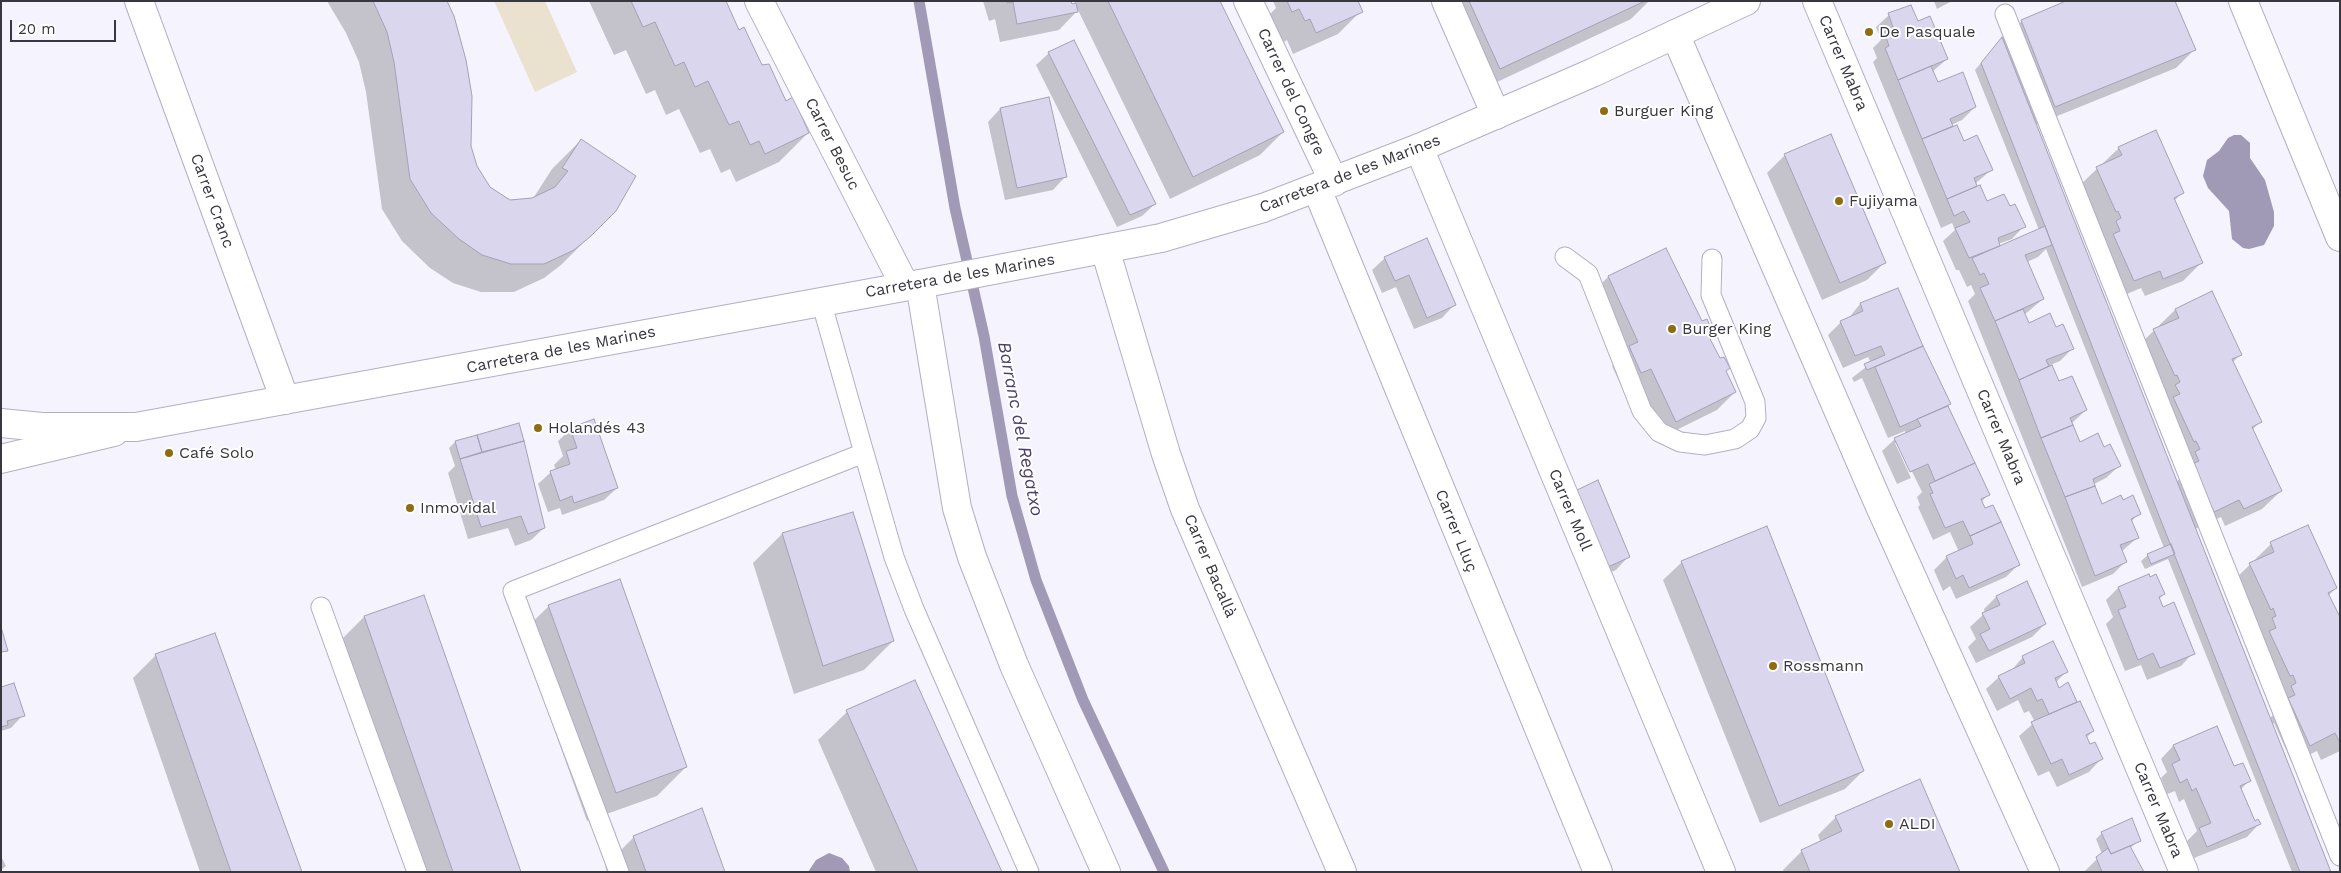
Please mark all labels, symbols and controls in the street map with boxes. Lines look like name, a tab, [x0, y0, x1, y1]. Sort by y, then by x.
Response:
scale bar	[12, 10, 119, 42]
street label: Carrer Mabra	[1814, 12, 1872, 114]
text: 20 m	[18, 20, 56, 38]
place label: De Pasquale	[1879, 22, 1976, 42]
street label: Carrer del Congre	[1253, 25, 1329, 159]
marker: De Pasquale	[1863, 26, 1875, 38]
street label: Carrer Besuc	[801, 95, 863, 193]
place label: Burguer King	[1614, 101, 1713, 121]
marker: Burguer King	[1598, 105, 1610, 117]
street label: Carretera de les Marines	[1257, 131, 1443, 217]
street label: Carrer Cranc	[186, 151, 238, 251]
place label: Fujiyama	[1849, 191, 1918, 211]
marker: Fujiyama	[1833, 195, 1845, 207]
street label: Carretera de les Marines	[864, 250, 1056, 302]
place label: Burger King	[1682, 319, 1771, 339]
street label: Carretera de les Marines	[465, 322, 657, 378]
marker: Burger King	[1666, 323, 1678, 335]
water label: Barranc del Regatxo	[992, 340, 1048, 518]
street label: Carrer Mabra	[1972, 386, 2030, 488]
place label: Holandés 43	[548, 418, 645, 438]
marker: Holandés 43	[532, 422, 544, 434]
place label: Café Solo	[179, 443, 254, 463]
marker: Café Solo	[163, 447, 175, 459]
street label: Carrer Moll	[1544, 466, 1596, 554]
street label: Carrer Lluç	[1431, 487, 1481, 575]
place label: Inmovidal	[420, 498, 496, 518]
marker: Inmovidal	[404, 502, 416, 514]
street label: Carrer Bacallà	[1180, 511, 1240, 621]
place label: Rossmann	[1783, 656, 1864, 676]
marker: Rossmann	[1767, 660, 1779, 672]
street label: Carrer Mabra	[2129, 759, 2187, 861]
place label: ALDI	[1899, 814, 1935, 834]
marker: ALDI	[1883, 818, 1895, 830]

